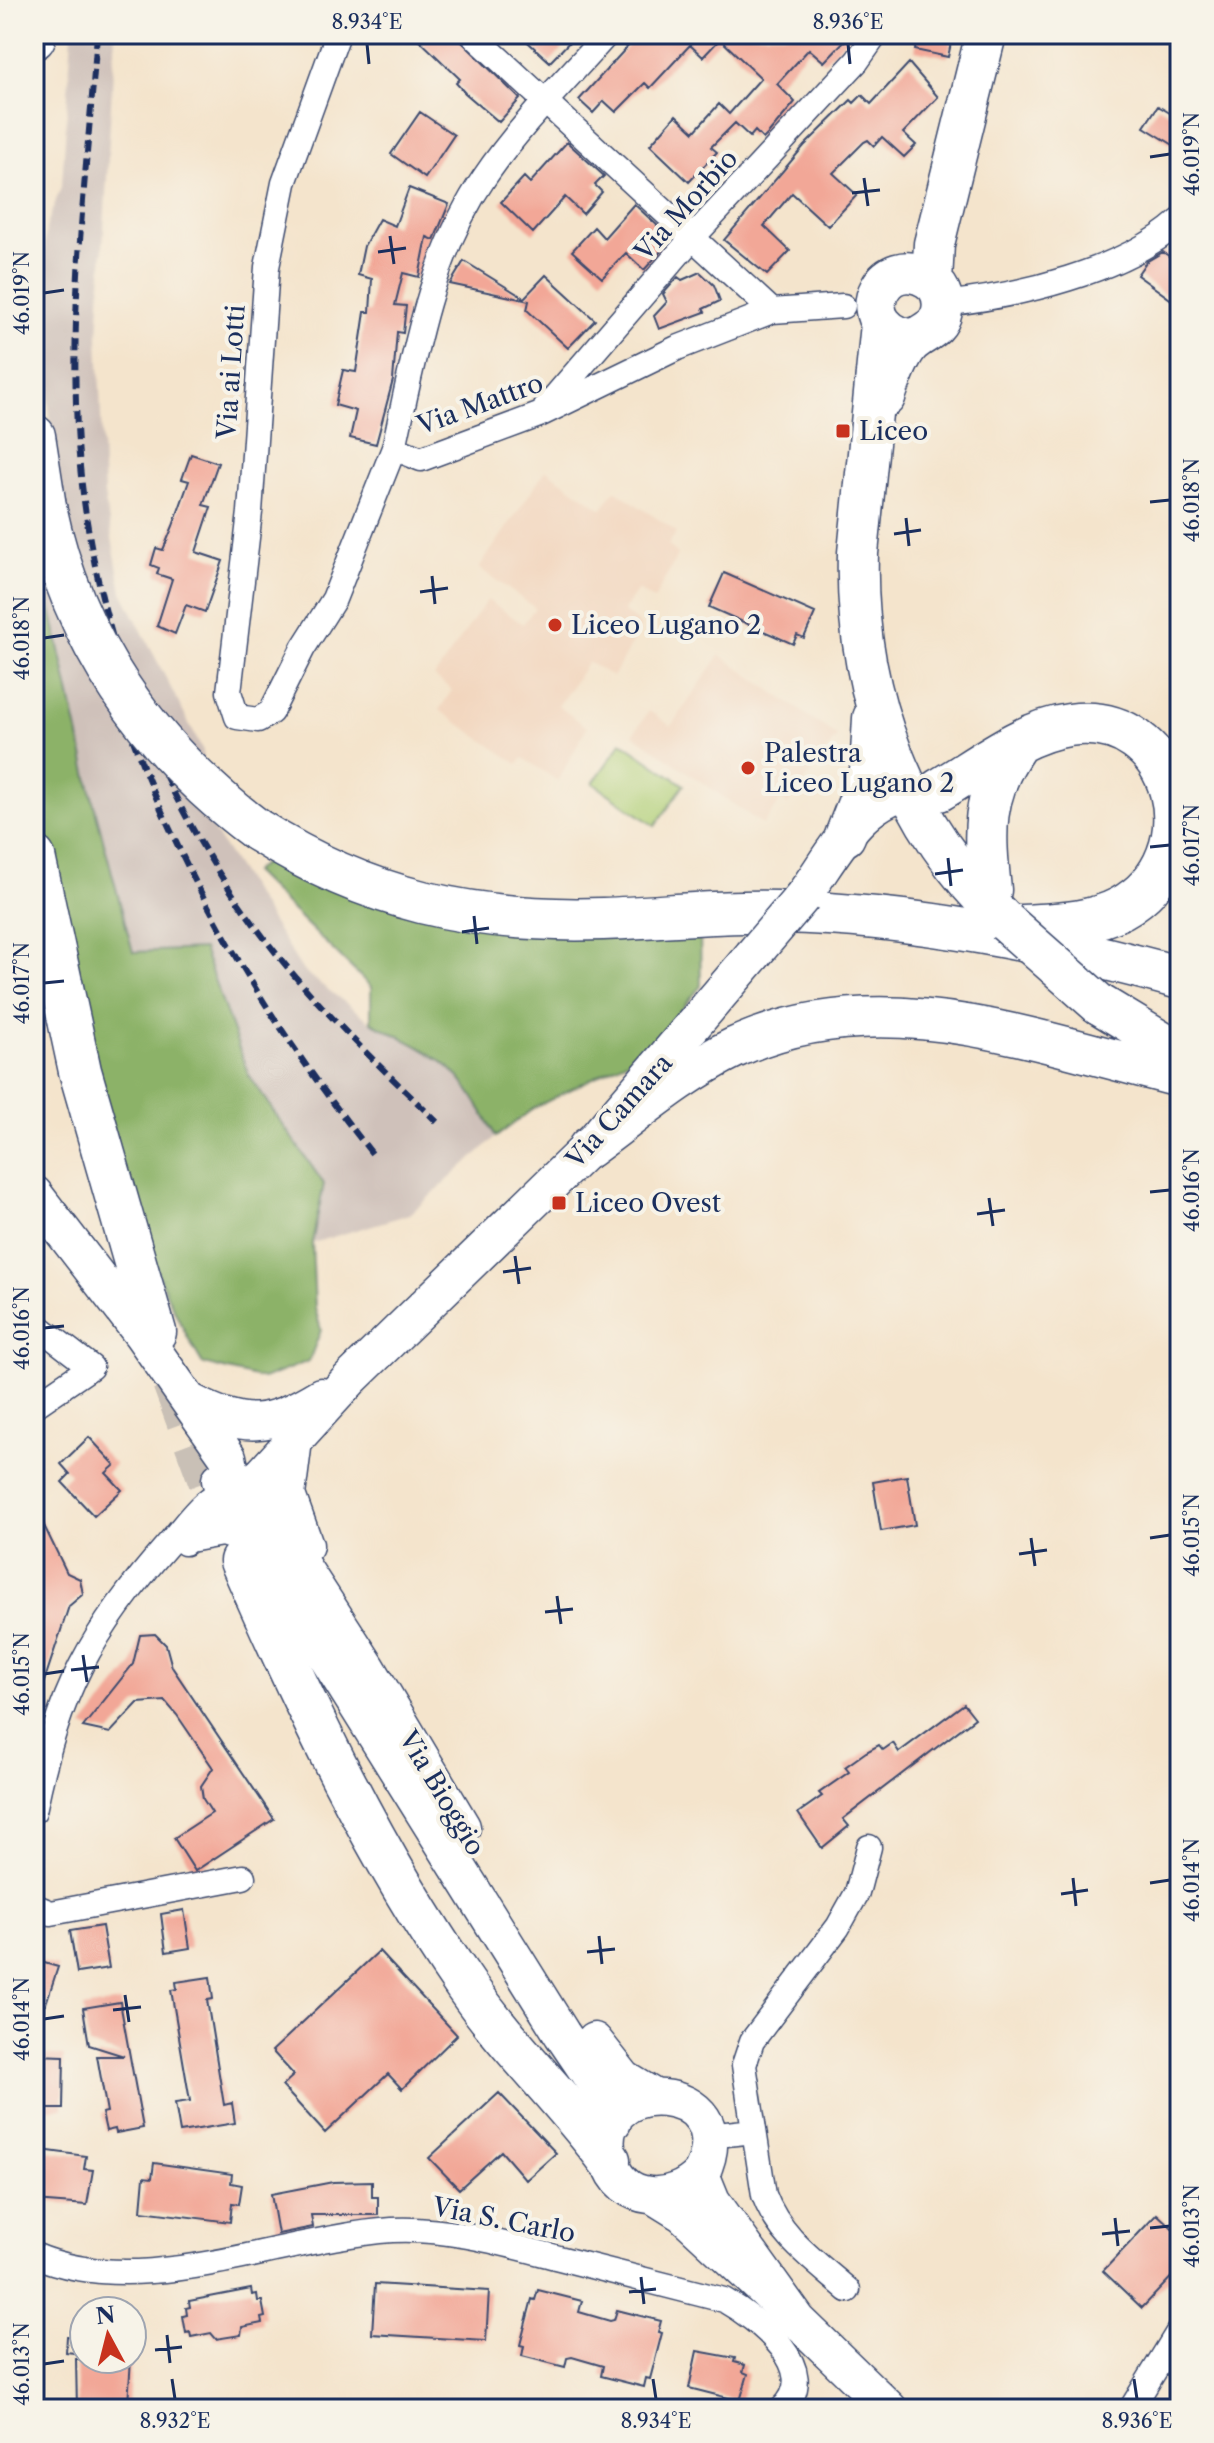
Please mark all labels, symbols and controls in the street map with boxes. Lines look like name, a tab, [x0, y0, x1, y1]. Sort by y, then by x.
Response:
text: 8.934°E	[331, 10, 403, 34]
text: 8.936°E	[812, 10, 884, 34]
text: 46.019°N	[1180, 112, 1204, 196]
street label: Via Morbio	[627, 143, 744, 268]
text: 46.019°N	[10, 251, 34, 335]
street label: Via ai Lotti	[210, 304, 252, 441]
street label: Via Mattro	[412, 366, 547, 442]
place label: Liceo	[859, 415, 928, 447]
marker: Liceo	[834, 422, 852, 440]
text: 46.018°N	[1180, 458, 1204, 542]
text: 46.018°N	[10, 596, 34, 680]
place label: Liceo Lugano 2	[571, 609, 762, 641]
marker: Liceo Lugano 2	[546, 616, 564, 634]
place label: Palestra Liceo Lugano 2	[764, 737, 955, 799]
marker: Palestra Liceo Lugano 2	[739, 759, 757, 777]
text: 46.017°N	[1180, 804, 1204, 886]
text: 46.017°N	[10, 942, 34, 1024]
street label: Via Camara	[559, 1047, 679, 1176]
text: 46.016°N	[1180, 1148, 1204, 1232]
place label: Liceo Ovest	[575, 1187, 722, 1219]
marker: Liceo Ovest	[550, 1194, 568, 1212]
text: 46.016°N	[10, 1286, 34, 1370]
text: 46.015°N	[1180, 1493, 1204, 1577]
text: 46.015°N	[10, 1632, 34, 1716]
street label: Via Bioggio	[392, 1724, 492, 1861]
text: 46.014°N	[1180, 1838, 1204, 1922]
text: 46.014°N	[10, 1977, 34, 2061]
text: 46.013°N	[1180, 2184, 1204, 2268]
street label: Via S. Carlo	[429, 2190, 578, 2250]
north arrow	[68, 2295, 148, 2375]
text: N	[94, 2301, 117, 2330]
text: 46.013°N	[10, 2322, 34, 2406]
text: 8.932°E	[139, 2409, 211, 2433]
text: 8.934°E	[620, 2409, 692, 2433]
text: 8.936°E	[1101, 2409, 1173, 2433]

